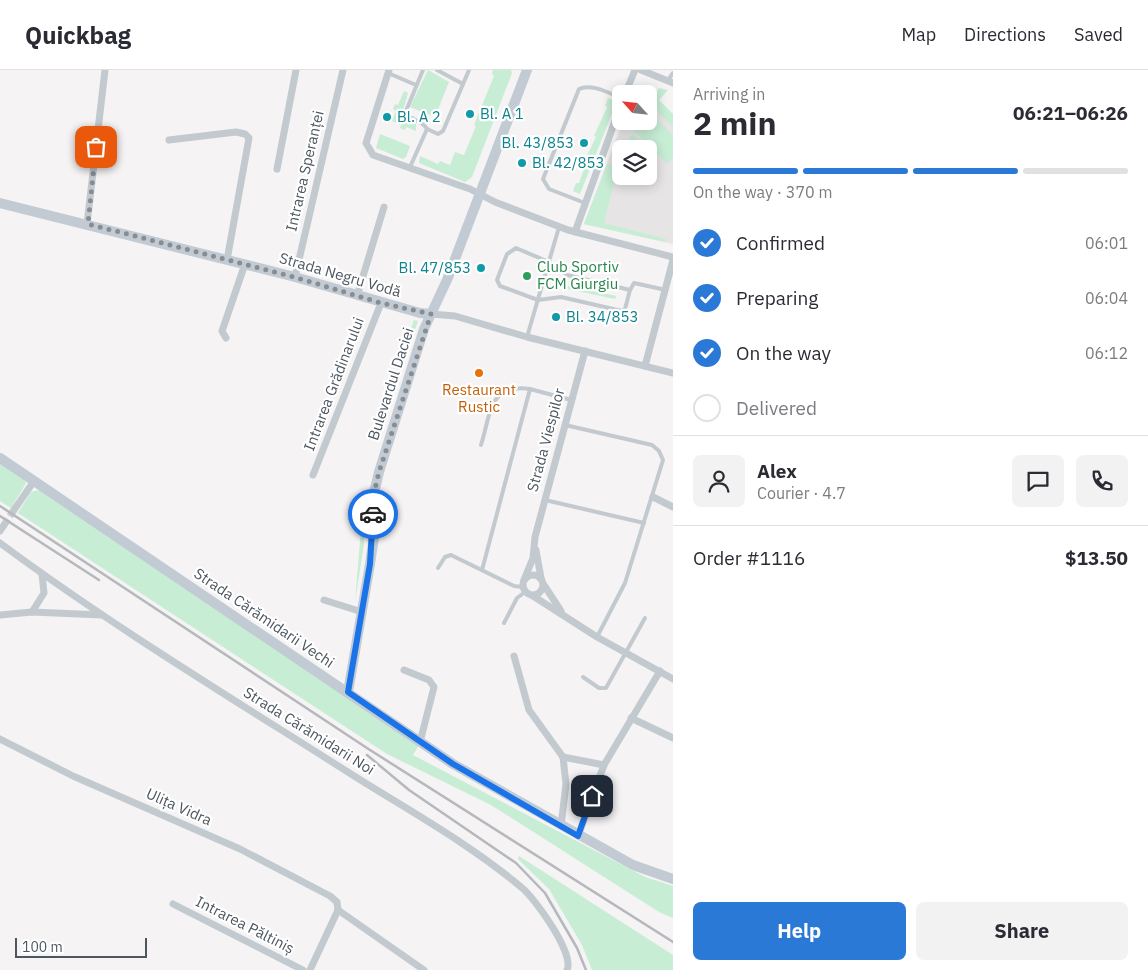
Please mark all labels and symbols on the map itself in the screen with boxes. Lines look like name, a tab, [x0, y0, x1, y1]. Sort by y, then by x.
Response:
north arrow	[612, 85, 658, 130]
place label: Bl. A 1	[480, 104, 524, 123]
place label: Bl. A 2	[397, 107, 441, 126]
marker: Bl. A 1	[464, 108, 476, 120]
street label: Intrarea Speranței	[281, 109, 328, 233]
marker: Bl. A 2	[381, 111, 393, 123]
pin	[75, 126, 117, 168]
place label: Bl. 43/853	[502, 133, 574, 152]
marker: Bl. 43/853	[578, 137, 590, 149]
place label: Bl. 42/853	[532, 153, 604, 172]
marker: Bl. 42/853	[516, 157, 528, 169]
street label: Strada Negru Vodă	[277, 248, 403, 301]
place label: Club Sportiv FCM Giurgiu	[537, 257, 620, 293]
place label: Bl. 47/853	[399, 258, 471, 277]
marker: Bl. 47/853	[475, 262, 487, 274]
marker: Club Sportiv FCM Giurgiu	[521, 270, 533, 282]
place label: Bl. 34/853	[566, 307, 638, 326]
marker: Bl. 34/853	[550, 311, 562, 323]
street label: Intrarea Grădinarului	[299, 314, 368, 453]
street label: Bulevardul Daciei	[363, 325, 418, 443]
marker: Restaurant Rustic	[473, 367, 485, 379]
place label: Restaurant Rustic	[442, 380, 516, 416]
street label: Strada Viespilor	[523, 385, 569, 494]
courier	[348, 489, 398, 539]
street label: Strada Cărămidarii Vechi	[190, 563, 338, 672]
street label: Strada Cărămidarii Noi	[240, 682, 378, 779]
pin	[571, 775, 613, 817]
street label: Ulița Vidra	[143, 784, 215, 829]
street label: Intrarea Păltiniș	[193, 892, 298, 958]
scale bar	[15, 935, 148, 958]

